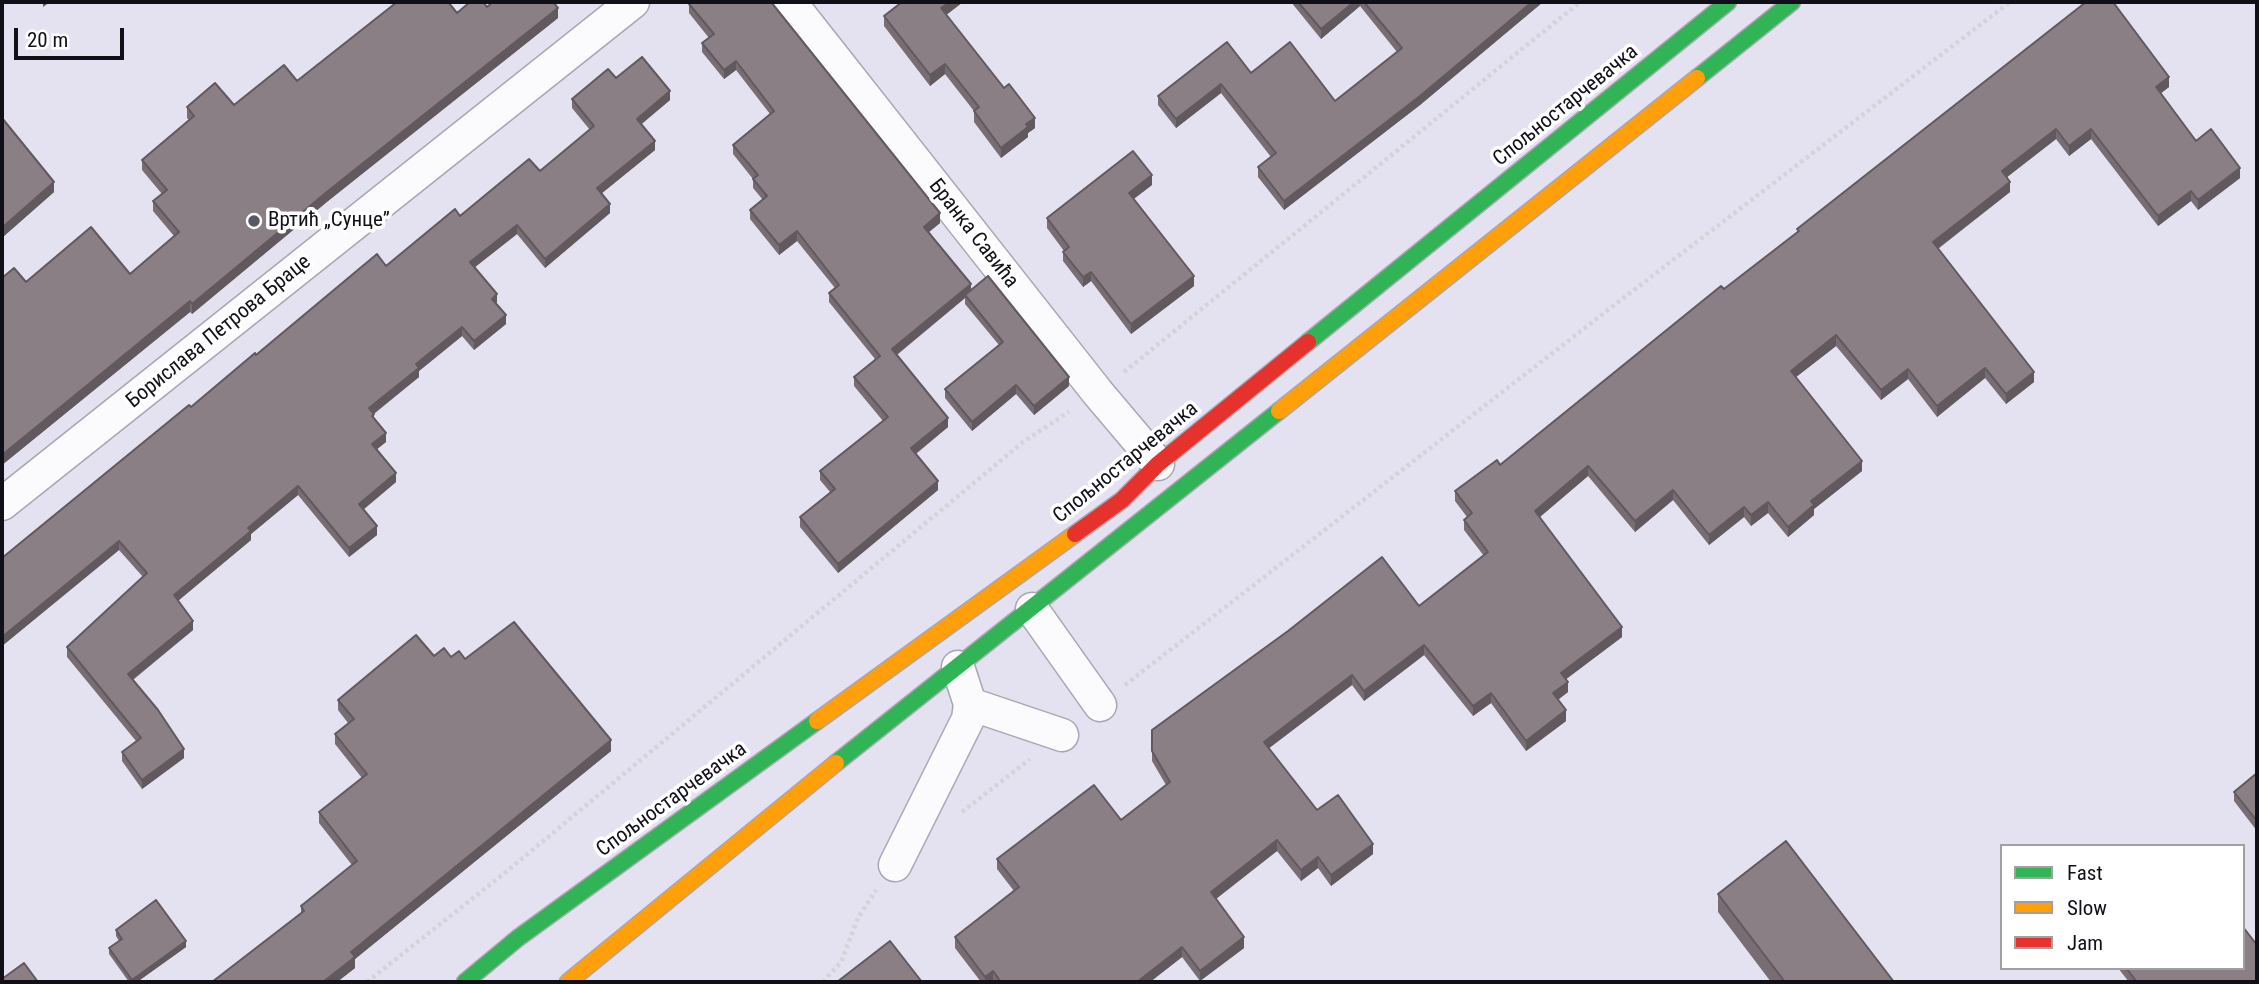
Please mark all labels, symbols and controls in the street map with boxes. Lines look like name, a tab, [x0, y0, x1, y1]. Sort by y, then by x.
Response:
scale bar	[18, 14, 128, 58]
text: 20 m	[27, 28, 68, 52]
street label: Спољностарчевачка	[1488, 40, 1644, 172]
street label: Бранка Савића	[923, 174, 1023, 294]
place label: Вртић „Сунце”	[268, 208, 390, 234]
marker: Вртић „Сунце”	[246, 213, 262, 229]
street label: Борислава Петрова Браце	[122, 250, 316, 414]
street label: Спољностарчевачка	[1048, 397, 1204, 529]
street label: Спољностарчевачка	[592, 737, 752, 863]
legend	[2000, 844, 2245, 970]
text: Fast	[2067, 861, 2103, 885]
text: Slow	[2067, 896, 2107, 920]
text: Jam	[2067, 931, 2103, 955]

